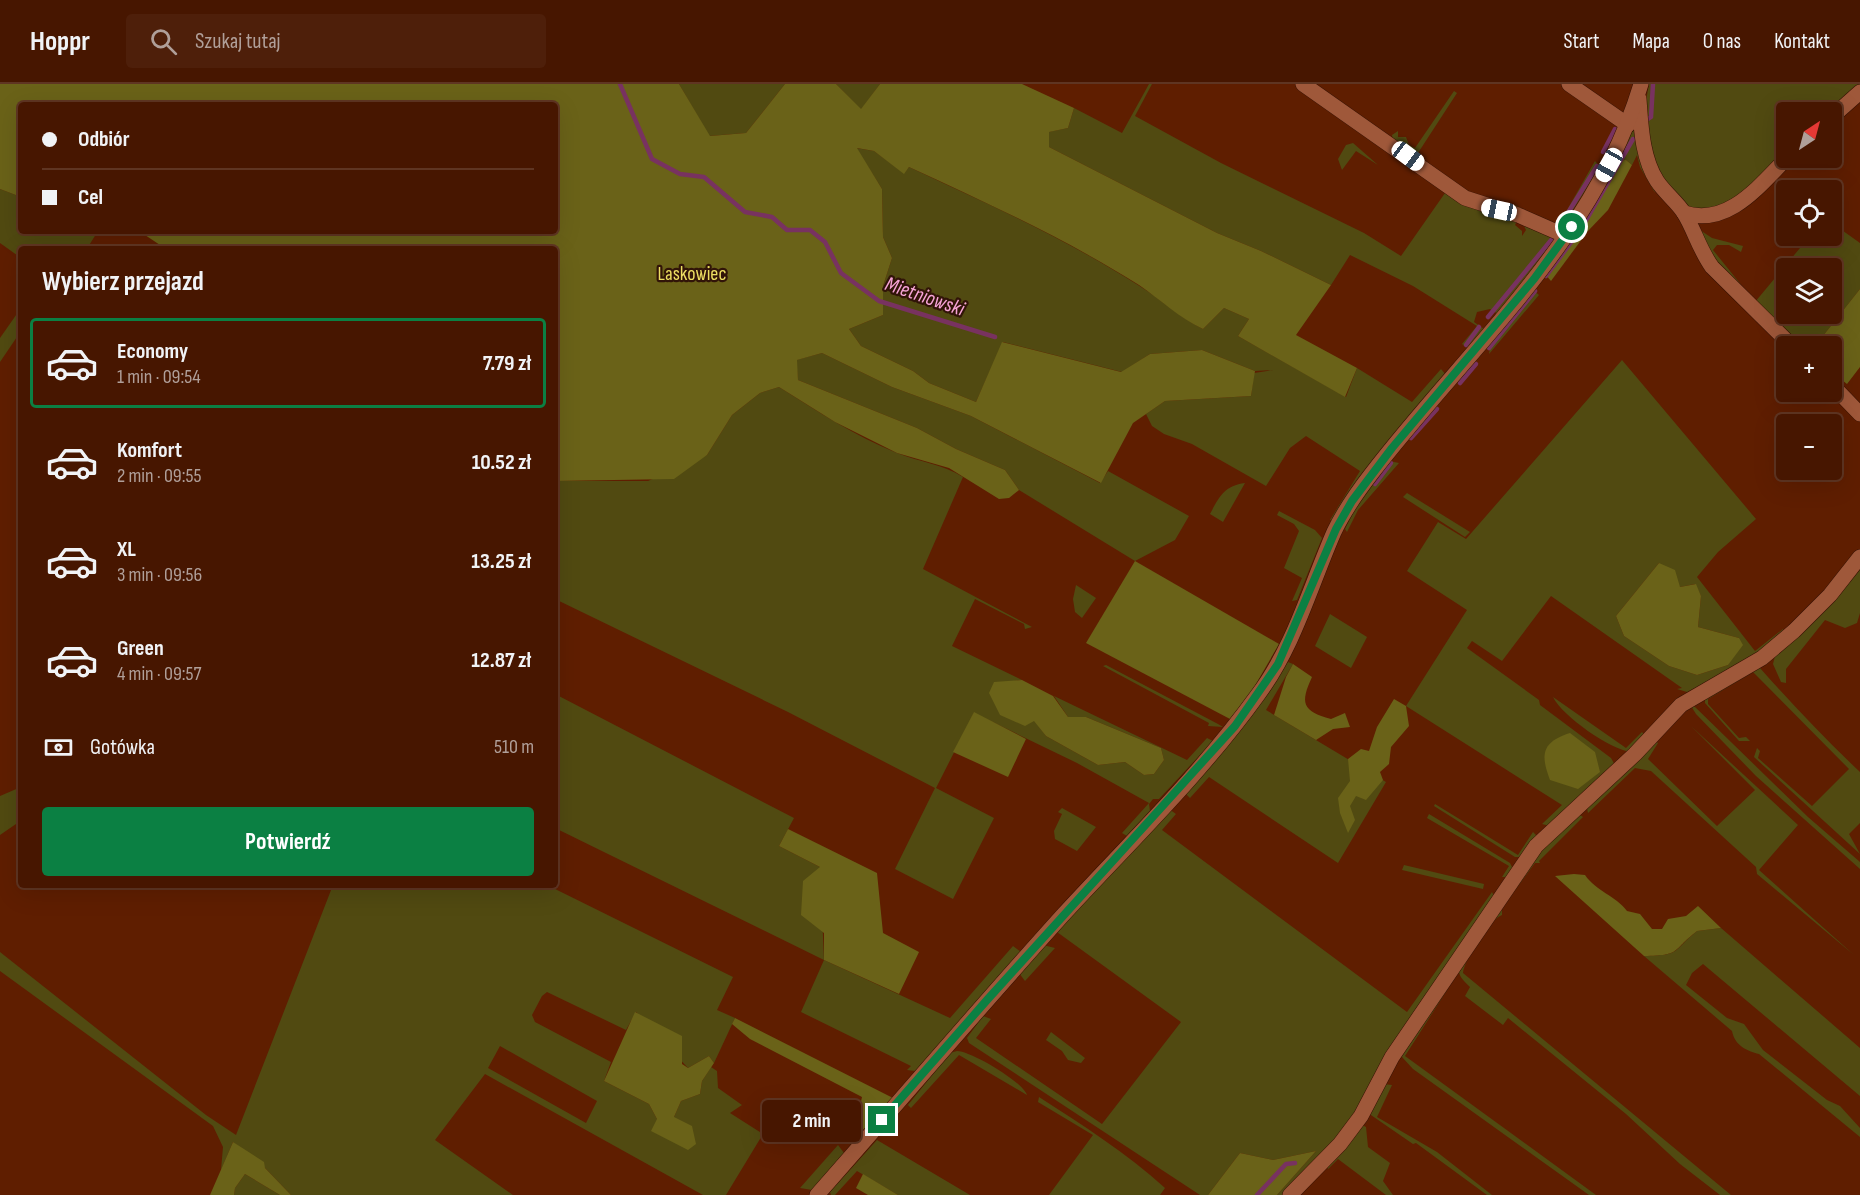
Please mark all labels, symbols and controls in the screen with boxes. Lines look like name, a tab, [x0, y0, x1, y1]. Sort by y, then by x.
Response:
search box	[126, 14, 546, 68]
text: Hoppr	[30, 25, 90, 58]
icon: search	[147, 25, 180, 58]
text: Szukaj tutaj	[195, 28, 281, 55]
text: Start	[1563, 29, 1600, 54]
text: Mapa	[1633, 29, 1670, 54]
text: O nas	[1703, 29, 1741, 54]
text: Kontakt	[1774, 29, 1830, 54]
north arrow	[1776, 102, 1842, 168]
map controls	[1776, 102, 1842, 480]
text: Odbiór	[78, 126, 129, 153]
car	[1388, 138, 1428, 174]
car	[1592, 145, 1626, 185]
button: locate	[1776, 180, 1842, 246]
text: Cel	[78, 184, 103, 211]
car	[1480, 197, 1518, 223]
route start	[1558, 213, 1585, 240]
button: layers	[1776, 258, 1842, 324]
park label: Laskowiec	[658, 262, 726, 286]
text: Wybierz przejazd	[42, 266, 204, 298]
water label: Mietniowski	[882, 271, 969, 322]
icon: car	[45, 336, 99, 390]
button: +	[1776, 336, 1842, 402]
text: Economy	[117, 338, 188, 365]
text: 7.79 zł	[483, 350, 531, 377]
text: 1 min · 09:54	[117, 365, 201, 389]
button: −	[1776, 414, 1842, 480]
icon: car	[45, 435, 99, 489]
text: Komfort	[117, 437, 182, 464]
text: 10.52 zł	[472, 449, 531, 476]
text: 2 min · 09:55	[117, 464, 201, 488]
icon: car	[45, 534, 99, 588]
text: XL	[117, 536, 136, 563]
text: 13.25 zł	[471, 548, 531, 575]
text: 3 min · 09:56	[117, 563, 202, 587]
icon: car	[45, 633, 99, 687]
text: Green	[117, 635, 164, 662]
text: 12.87 zł	[471, 647, 531, 674]
text: 4 min · 09:57	[117, 662, 202, 686]
icon: cash	[42, 731, 75, 764]
text: Gotówka	[90, 734, 155, 761]
text: 510 m	[494, 735, 534, 759]
button: Potwierdź	[42, 807, 534, 876]
callout: 2 min	[762, 1099, 861, 1141]
route end	[868, 1106, 895, 1133]
text: 2 min	[792, 1109, 831, 1133]

